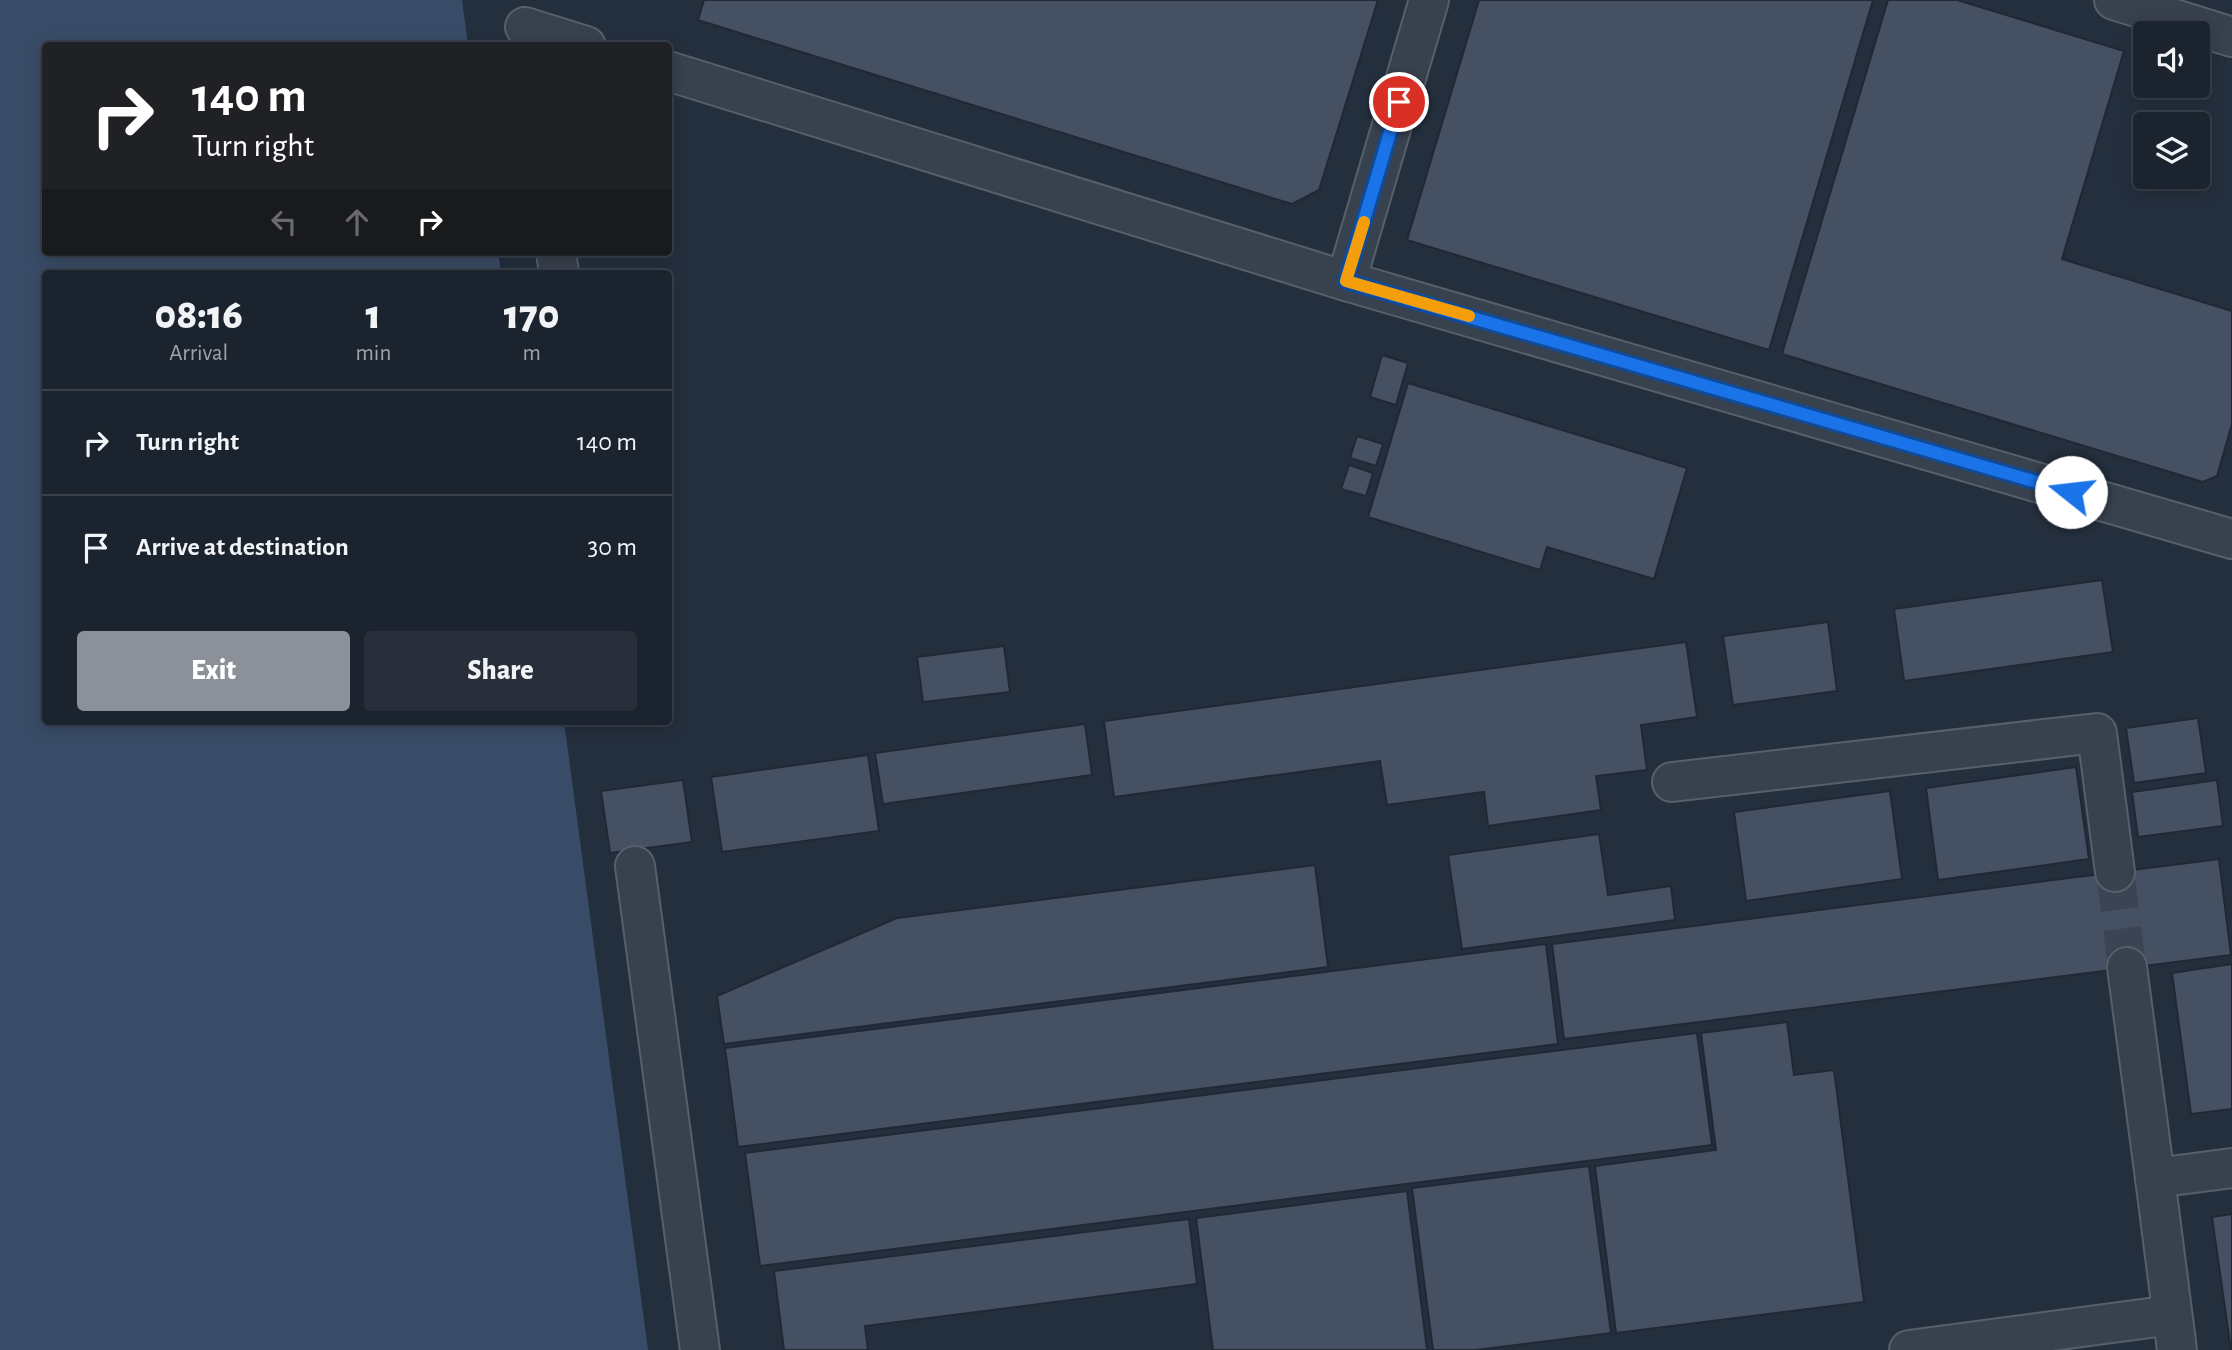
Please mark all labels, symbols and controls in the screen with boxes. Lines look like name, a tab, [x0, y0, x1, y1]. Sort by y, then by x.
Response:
map controls	[2133, 21, 2210, 189]
button: sound	[2133, 21, 2210, 98]
icon: right	[77, 70, 168, 161]
text: 140 m	[192, 72, 307, 121]
pin	[1369, 72, 1429, 132]
icon: arrive	[1380, 83, 1418, 121]
button: layers	[2133, 112, 2210, 189]
text: Turn right	[192, 130, 314, 162]
icon: left	[265, 203, 303, 241]
icon: ahead	[338, 203, 376, 241]
icon: right	[411, 203, 449, 241]
text: 08:16	[155, 294, 243, 336]
text: 1	[366, 294, 381, 336]
text: 170	[504, 294, 559, 336]
text: Arrival	[169, 342, 228, 365]
text: min	[355, 342, 391, 365]
text: m	[522, 342, 541, 365]
icon: right	[77, 424, 115, 462]
text: Turn right	[136, 429, 239, 455]
text: 140 m	[577, 429, 637, 455]
position arrow	[2034, 455, 2108, 529]
icon: arrive	[77, 529, 115, 567]
text: Arrive at destination	[136, 534, 349, 560]
text: 30 m	[587, 534, 637, 560]
button: Exit	[77, 631, 350, 711]
button: Share	[364, 631, 637, 711]

